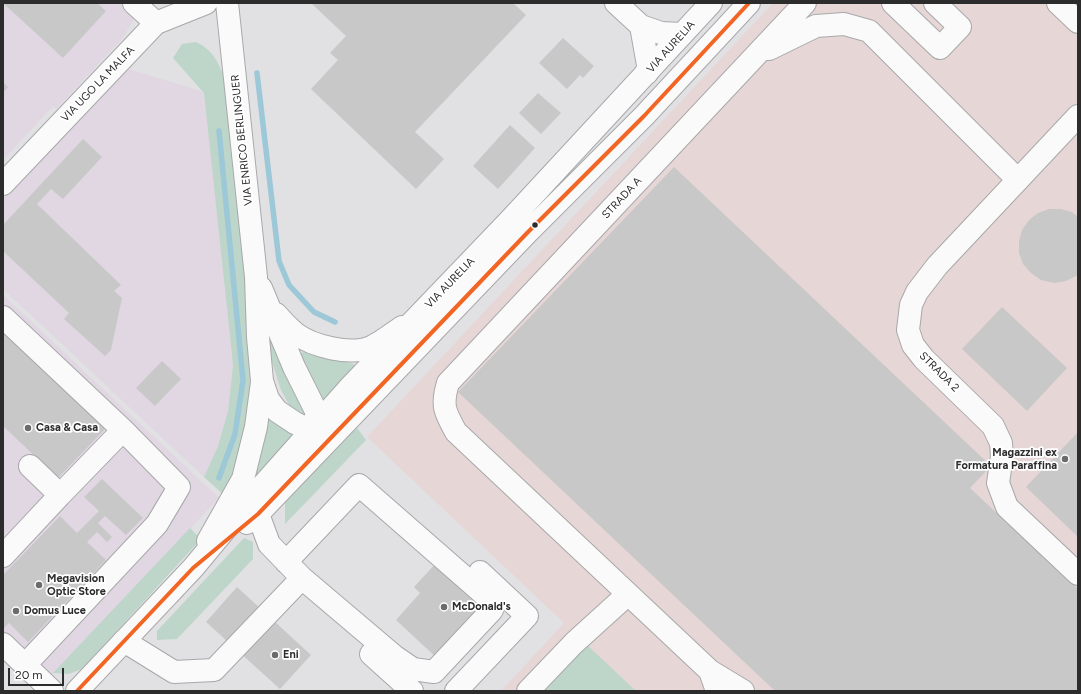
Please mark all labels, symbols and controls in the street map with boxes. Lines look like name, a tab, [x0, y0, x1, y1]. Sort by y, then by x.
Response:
street label: VIA AURELIA	[644, 18, 698, 76]
street label: VIA UGO LA MALFA	[59, 43, 137, 125]
street label: VIA ENRICO BERLINGUER	[229, 74, 255, 206]
street label: STRADA A	[599, 174, 645, 222]
unlabelled marker	[530, 220, 540, 230]
street label: VIA AURELIA	[422, 255, 478, 311]
street label: STRADA 2	[916, 349, 962, 395]
place label: Casa & Casa	[36, 421, 98, 435]
marker: Casa & Casa	[23, 423, 33, 433]
place label: Magazzini ex Formatura Paraffina	[956, 446, 1057, 472]
marker: Magazzini ex Formatura Paraffina	[1060, 454, 1070, 464]
place label: Megavision Optic Store	[47, 572, 106, 598]
marker: Megavision Optic Store	[34, 580, 44, 590]
place label: McDonald's	[452, 600, 511, 614]
marker: McDonald's	[439, 602, 449, 612]
place label: Domus Luce	[24, 604, 86, 618]
marker: Domus Luce	[11, 606, 21, 616]
place label: Eni	[283, 648, 299, 662]
marker: Eni	[270, 650, 280, 660]
scale bar	[10, 660, 66, 686]
text: 20 m	[15, 668, 43, 682]

